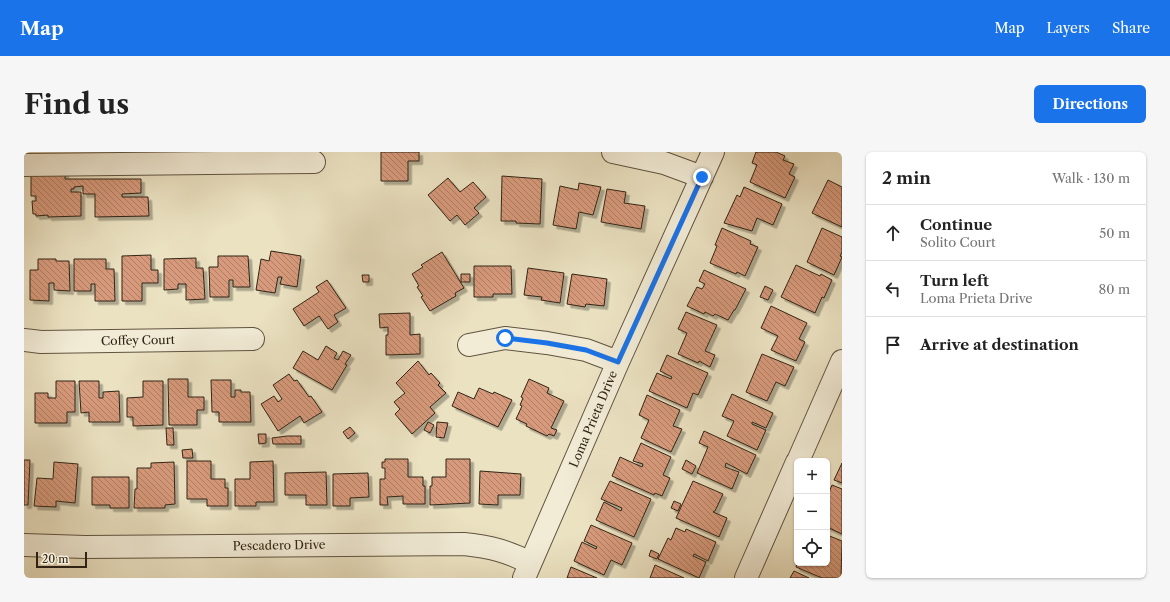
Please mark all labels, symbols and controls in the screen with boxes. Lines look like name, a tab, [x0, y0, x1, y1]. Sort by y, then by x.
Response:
text: Map	[20, 17, 64, 40]
text: Map	[994, 19, 1024, 37]
text: Layers	[1046, 19, 1090, 37]
text: Share	[1112, 19, 1150, 37]
button: Directions	[1034, 85, 1146, 123]
text: Find us	[24, 87, 129, 121]
route end	[693, 168, 711, 186]
text: 2 min	[882, 168, 931, 188]
text: Walk · 130 m	[1052, 170, 1130, 186]
text: Continue	[920, 215, 992, 234]
icon: ahead	[882, 222, 904, 244]
text: 50 m	[1099, 225, 1130, 241]
text: Solito Court	[920, 234, 996, 250]
text: Turn left	[920, 271, 989, 290]
icon: left	[882, 278, 904, 300]
text: 80 m	[1098, 281, 1130, 297]
text: Loma Prieta Drive	[920, 290, 1033, 306]
route start	[496, 329, 514, 347]
street label: Coffey Court	[101, 332, 176, 348]
icon: arrive	[882, 334, 904, 356]
text: Arrive at destination	[920, 335, 1079, 354]
street label: Loma Prieta Drive	[566, 368, 620, 470]
map controls	[794, 458, 830, 566]
button: +	[794, 458, 830, 494]
button: −	[794, 494, 830, 530]
button: locate	[794, 530, 830, 566]
street label: Pescadero Drive	[232, 537, 326, 553]
scale bar	[36, 550, 87, 569]
text: 20 m	[42, 552, 68, 566]

